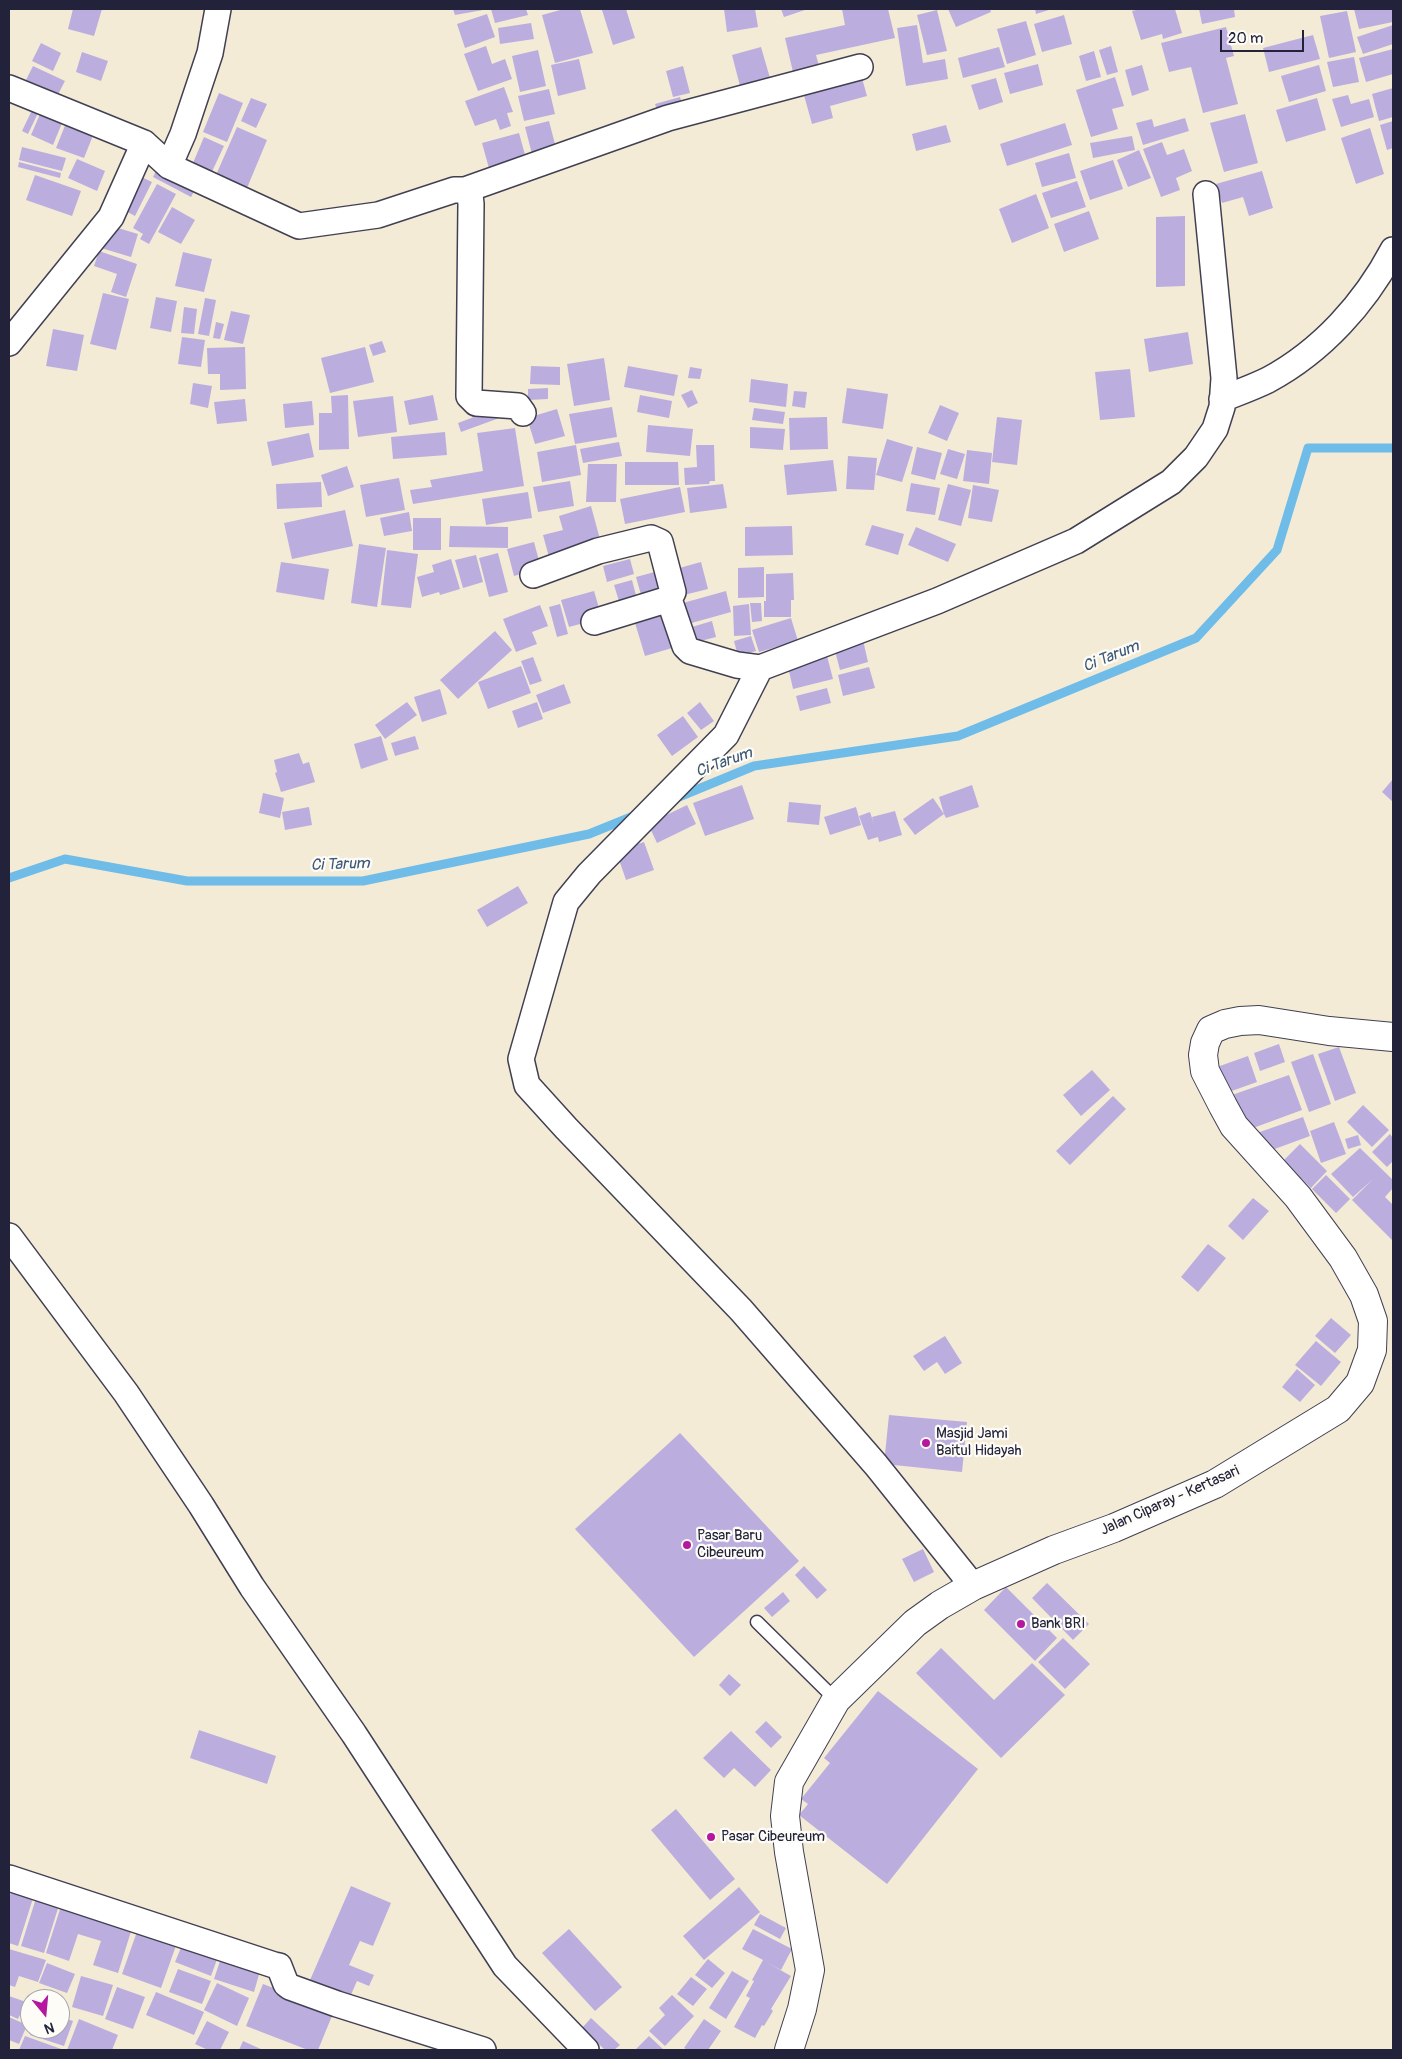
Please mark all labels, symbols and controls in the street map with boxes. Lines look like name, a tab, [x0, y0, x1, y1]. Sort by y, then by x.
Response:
scale bar	[1222, 20, 1306, 52]
text: 20 m	[1228, 29, 1263, 48]
water label: Ci Tarum	[1080, 637, 1142, 677]
water label: Ci Tarum	[693, 744, 755, 782]
water label: Ci Tarum	[310, 854, 370, 876]
place label: Masjid Jami Baitul Hidayah	[936, 1425, 1021, 1460]
marker: Masjid Jami Baitul Hidayah	[920, 1437, 932, 1449]
street label: Jalan Ciparay - Kertasari	[1098, 1462, 1242, 1540]
place label: Pasar Baru Cibeureum	[697, 1527, 764, 1562]
marker: Pasar Baru Cibeureum	[681, 1539, 693, 1551]
place label: Bank BRI	[1031, 1615, 1085, 1633]
marker: Bank BRI	[1015, 1618, 1027, 1630]
place label: Pasar Cibeureum	[721, 1828, 825, 1846]
marker: Pasar Cibeureum	[705, 1831, 717, 1843]
north arrow	[20, 1989, 70, 2039]
text: N	[42, 2018, 56, 2037]

